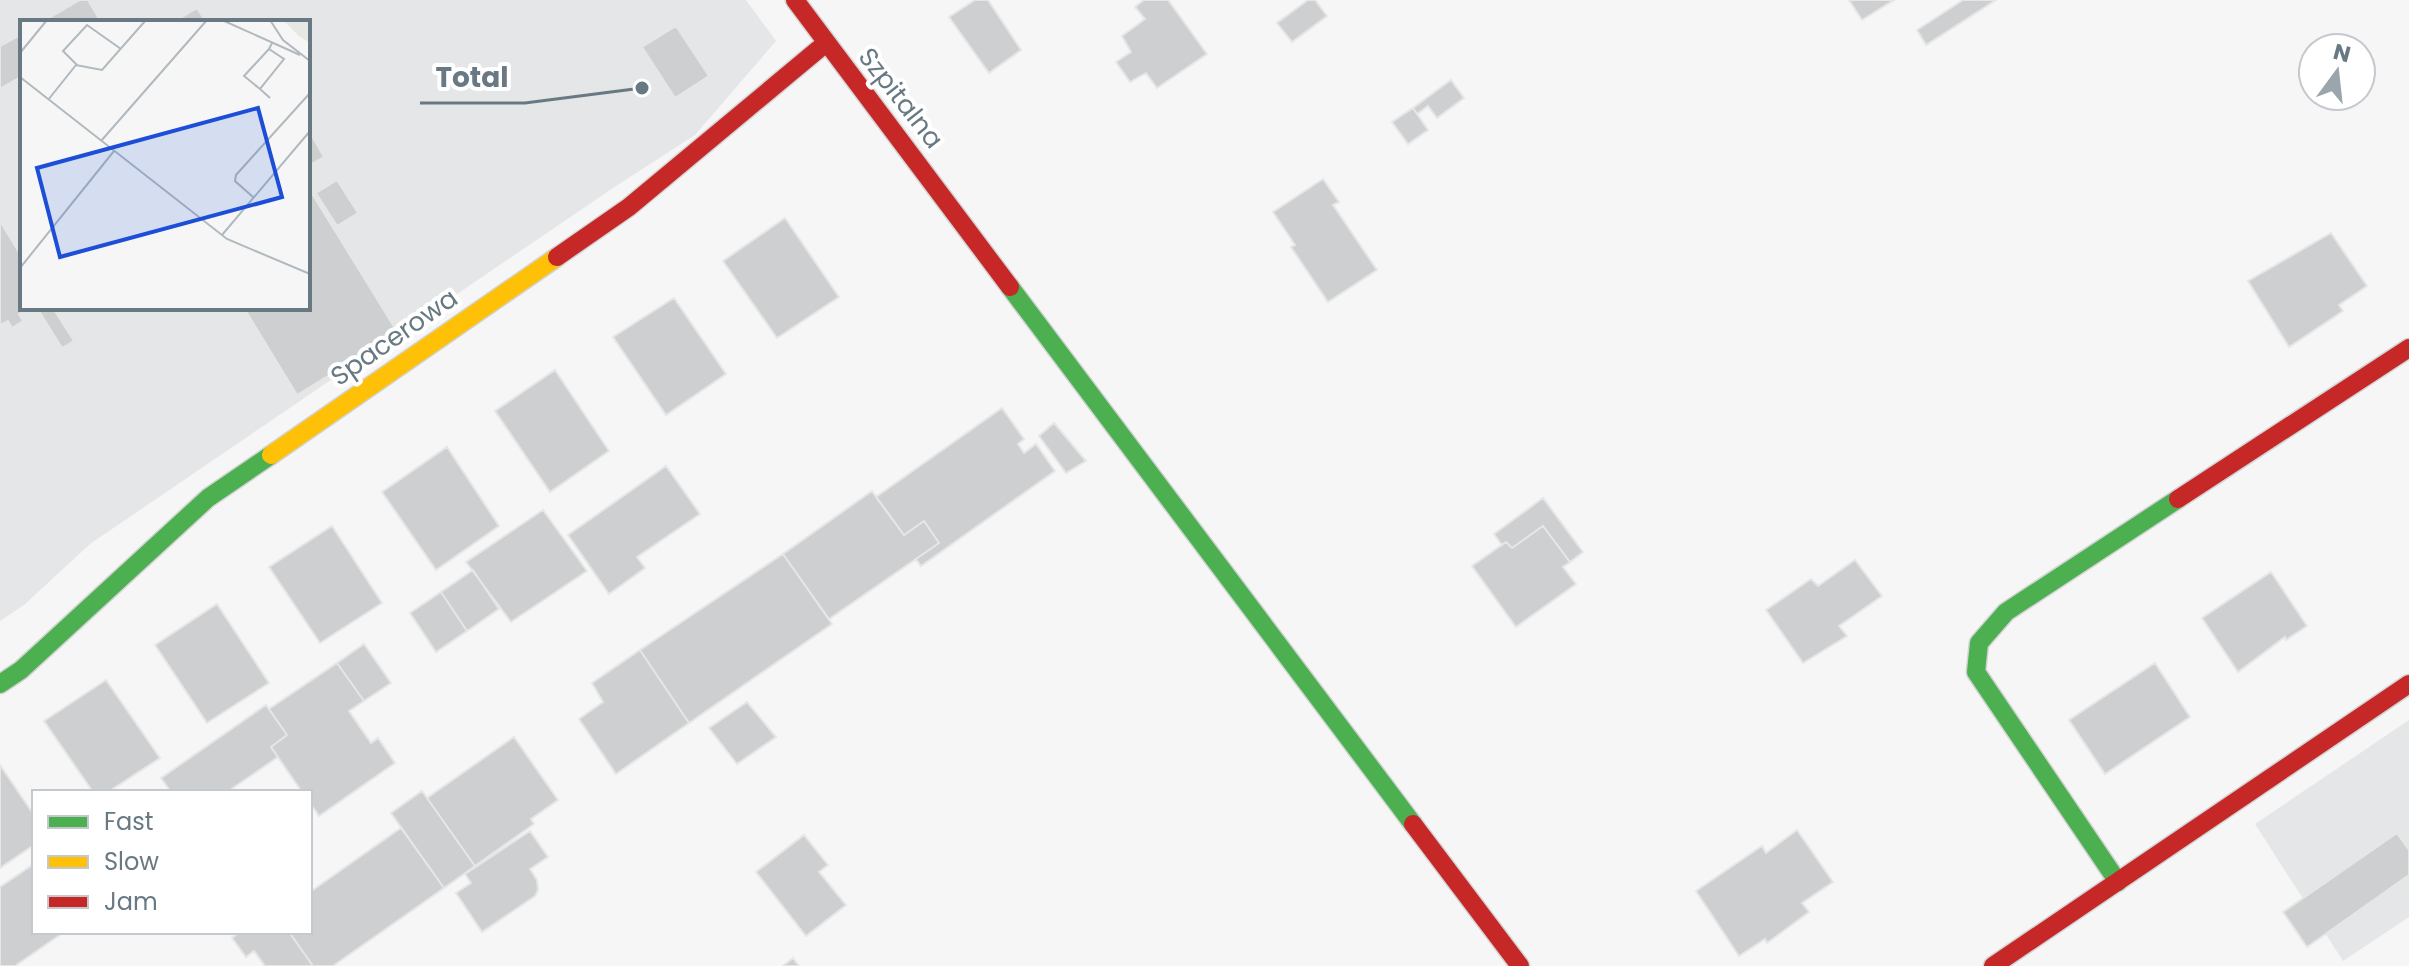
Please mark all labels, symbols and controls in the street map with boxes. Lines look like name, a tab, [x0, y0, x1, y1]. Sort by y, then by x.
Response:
inset map	[20, 20, 310, 310]
north arrow	[2297, 32, 2377, 112]
text: N	[2330, 36, 2354, 70]
street label: Szpitalna	[850, 40, 952, 156]
callout: Total	[420, 51, 525, 103]
text: Total	[435, 58, 509, 97]
street label: Spacerowa	[323, 280, 465, 394]
legend	[32, 790, 312, 934]
text: Fast	[104, 805, 154, 838]
text: Slow	[104, 845, 159, 878]
text: Jam	[104, 885, 158, 918]

